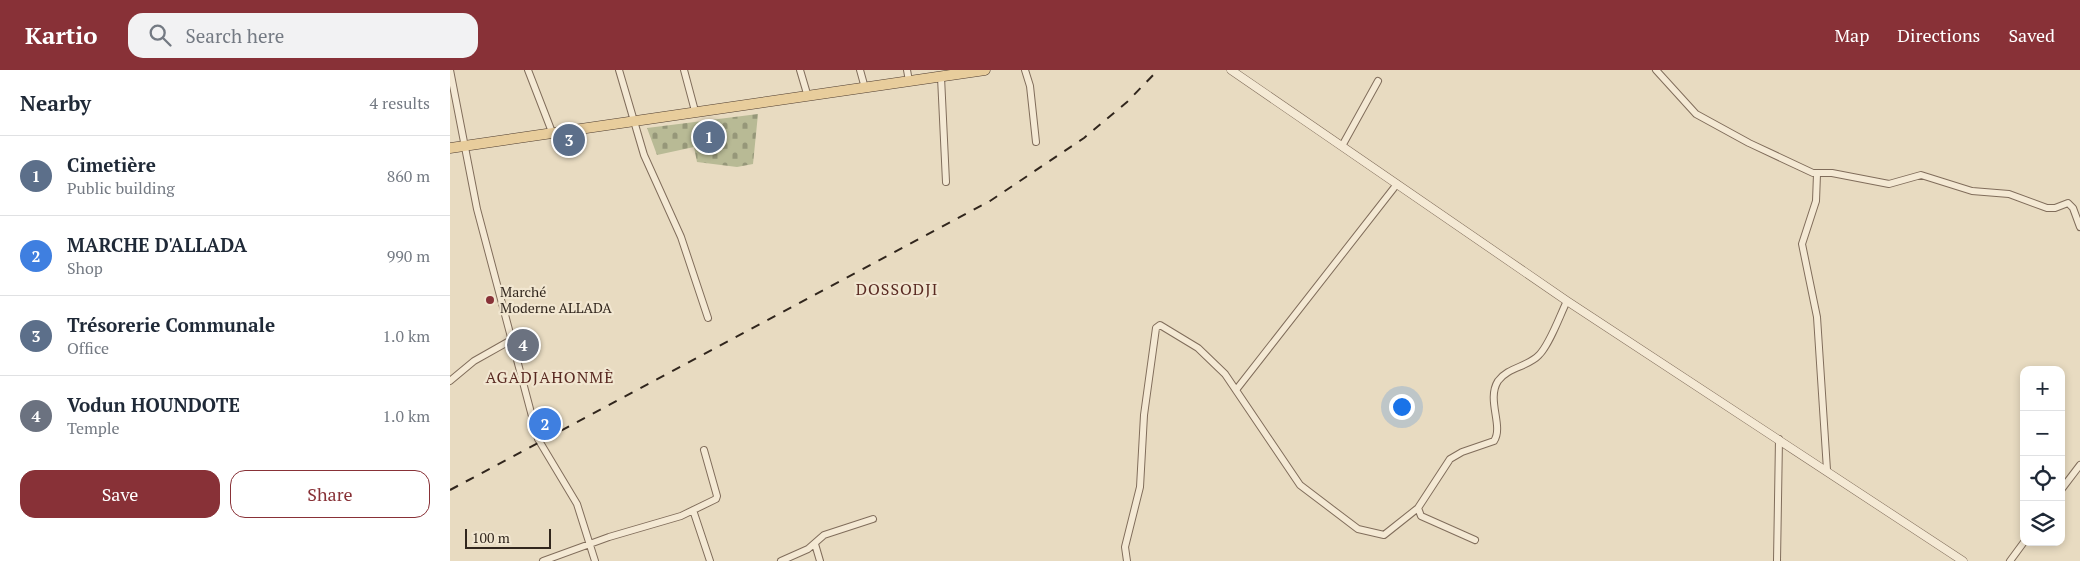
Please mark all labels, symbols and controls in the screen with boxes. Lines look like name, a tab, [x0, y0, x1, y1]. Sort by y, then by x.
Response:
search box	[128, 13, 478, 58]
text: Kartio	[25, 19, 98, 51]
icon: search	[146, 21, 174, 49]
text: Search here	[186, 23, 284, 48]
text: Map	[1834, 23, 1869, 47]
text: Directions	[1897, 23, 1980, 47]
text: Saved	[2008, 23, 2055, 47]
text: Nearby	[20, 89, 91, 117]
text: 4 results	[370, 92, 430, 114]
pin: 1	[693, 118, 725, 156]
pin: 3	[553, 121, 585, 159]
text: Cimetière	[67, 152, 156, 177]
text: 1	[31, 165, 41, 187]
text: 860 m	[387, 165, 430, 187]
text: Public building	[67, 177, 175, 199]
text: MARCHE D'ALLADA	[67, 232, 247, 257]
text: 2	[31, 245, 41, 267]
text: 990 m	[387, 245, 430, 267]
text: Shop	[67, 257, 103, 279]
district label: DOSSODJI	[856, 278, 938, 300]
place label: Marché Moderne ALLADA	[500, 282, 612, 317]
marker: Marché Moderne ALLADA	[484, 294, 496, 306]
text: Trésorerie Communale	[67, 312, 275, 337]
text: 3	[31, 325, 41, 347]
text: 1.0 km	[383, 325, 430, 347]
pin: 4	[507, 326, 539, 364]
text: Office	[67, 337, 109, 359]
district label: AGADJAHONMÈ	[485, 366, 615, 388]
map controls	[2020, 366, 2065, 546]
button: +	[2020, 366, 2065, 411]
text: Vodun HOUNDOTE	[67, 392, 240, 417]
your location	[1389, 394, 1415, 420]
text: 4	[31, 405, 41, 427]
text: 1.0 km	[383, 405, 430, 427]
pin: 2	[529, 405, 561, 443]
button: −	[2020, 411, 2065, 456]
text: Temple	[67, 417, 120, 439]
button: locate	[2020, 456, 2065, 501]
button: Save	[20, 470, 220, 518]
button: Share	[230, 470, 430, 518]
button: layers	[2020, 501, 2065, 546]
scale bar	[465, 526, 551, 549]
text: 100 m	[472, 528, 510, 547]

